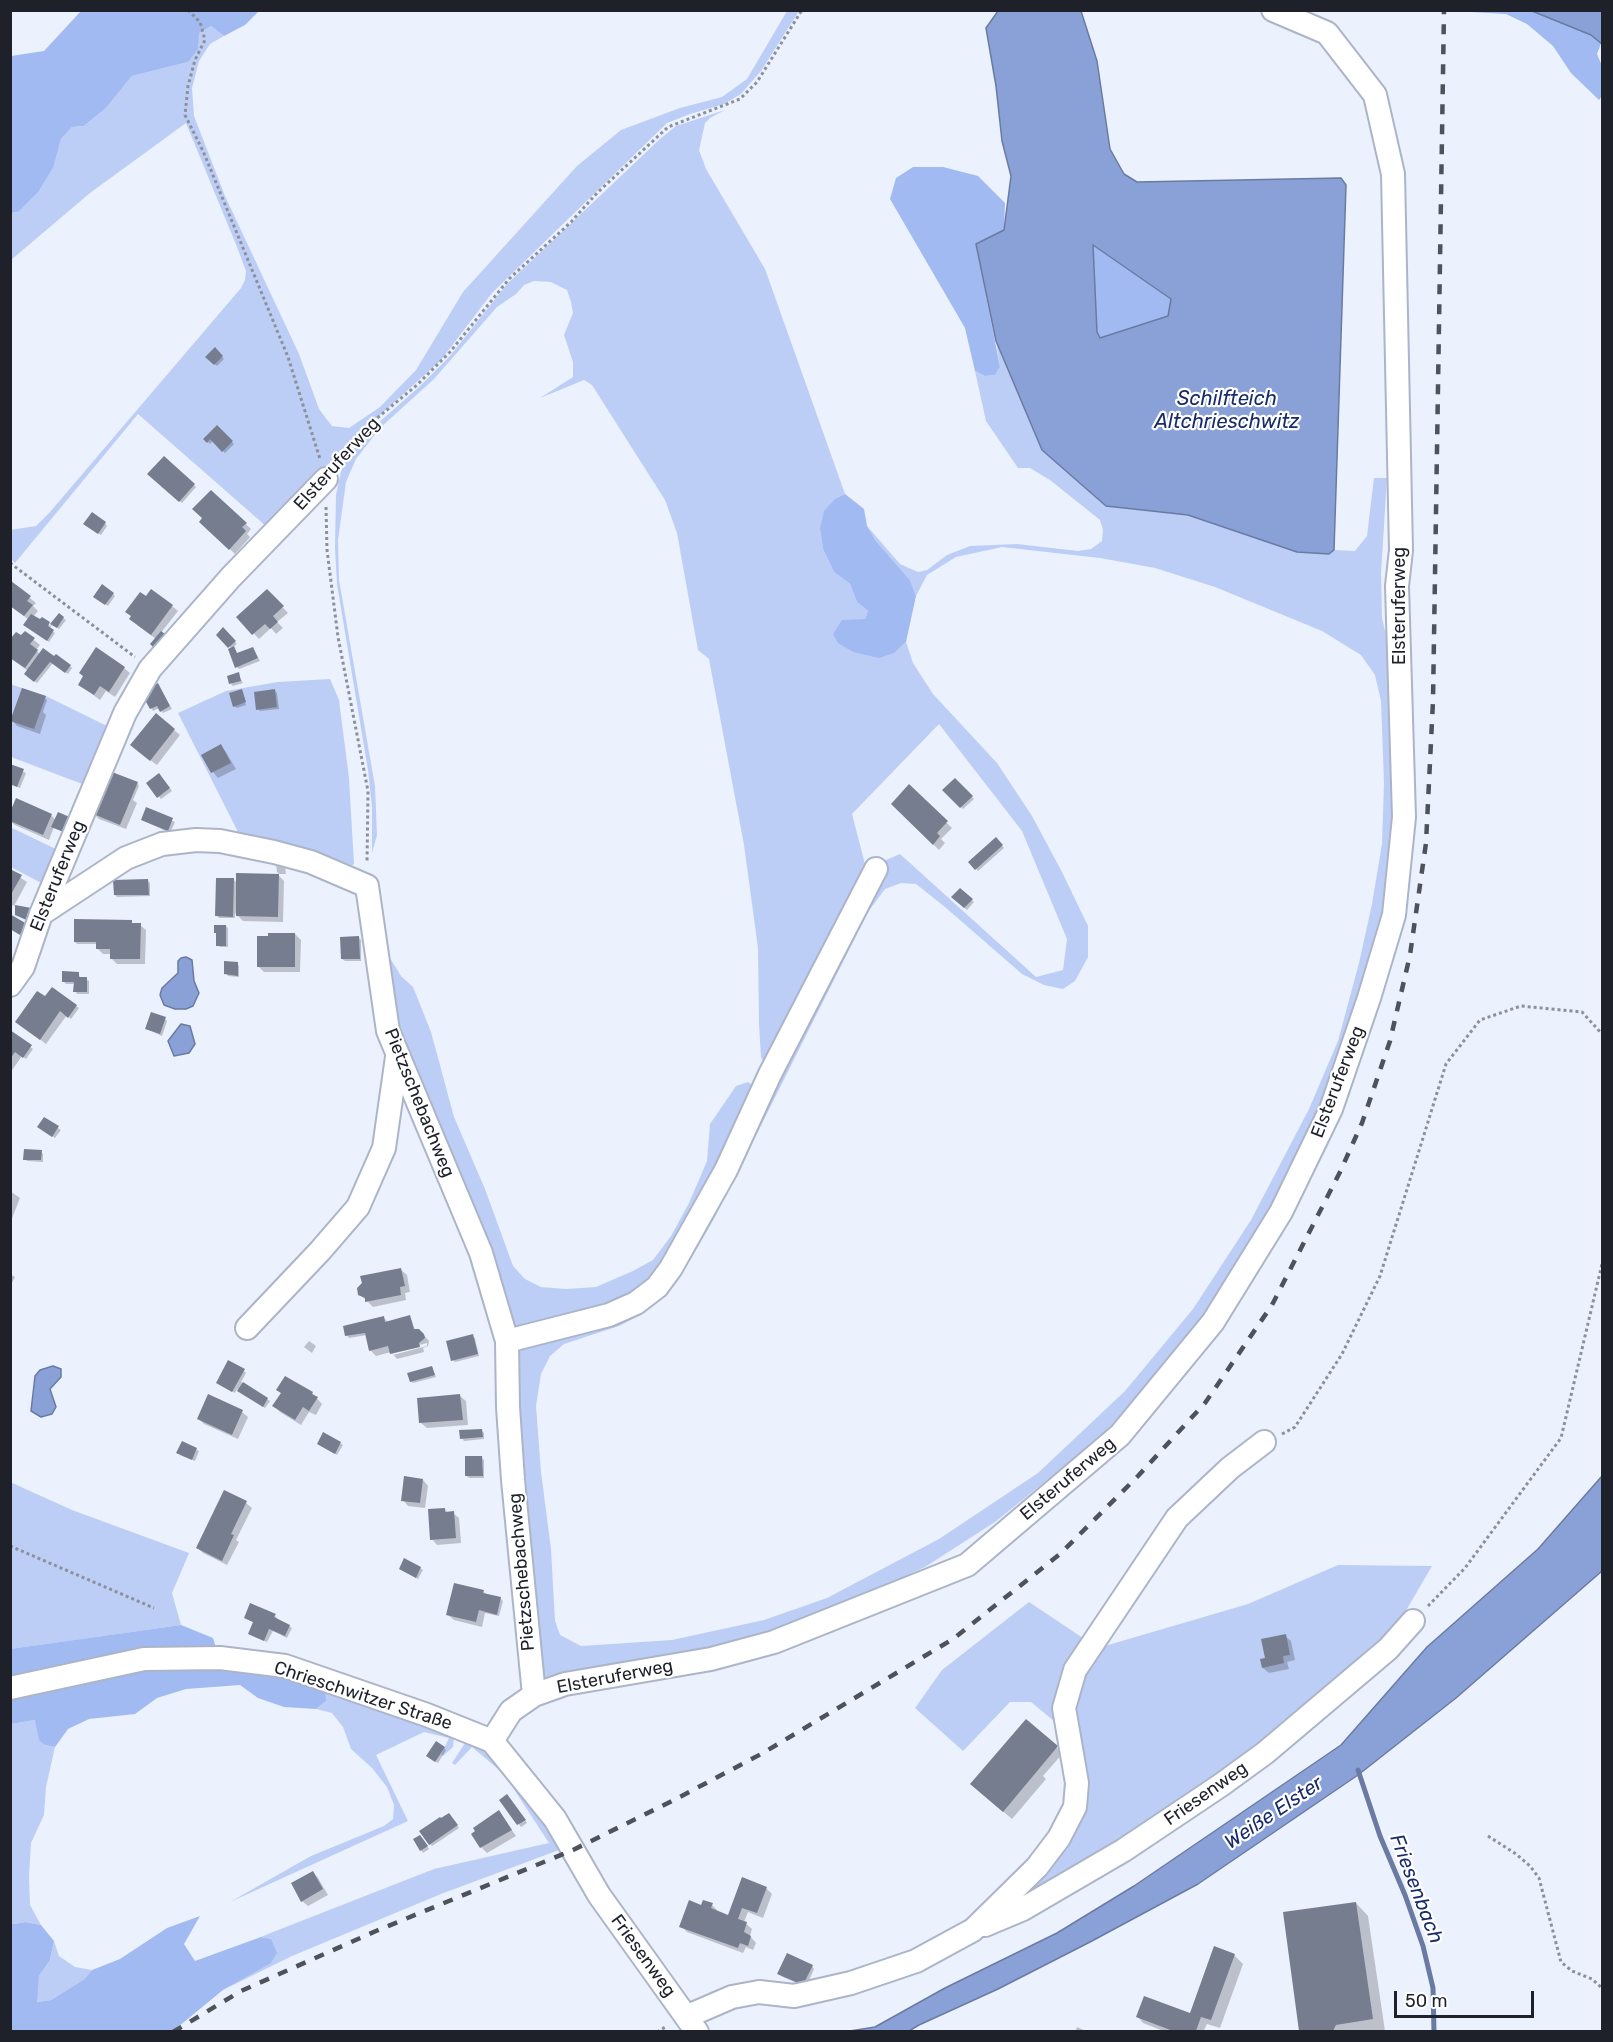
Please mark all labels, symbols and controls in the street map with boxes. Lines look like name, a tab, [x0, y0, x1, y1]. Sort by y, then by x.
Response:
water label: Schilfteich Altchrieschwitz	[1155, 387, 1299, 434]
street label: Elsteruferweg	[290, 413, 384, 515]
street label: Elsteruferweg	[1389, 547, 1411, 665]
street label: Elsteruferweg	[26, 817, 90, 935]
street label: Elsteruferweg	[1307, 1023, 1369, 1141]
street label: Pietzschebachweg	[379, 1025, 459, 1181]
street label: Elsteruferweg	[1016, 1433, 1120, 1525]
street label: Pietzschebachweg	[504, 1492, 540, 1652]
street label: Elsteruferweg	[555, 1655, 675, 1699]
street label: Chrieschwitzer Straße	[271, 1657, 455, 1735]
street label: Friesenweg	[1160, 1757, 1252, 1831]
water label: Weiße Elster	[1220, 1771, 1328, 1855]
water label: Friesenbach	[1384, 1831, 1448, 1947]
street label: Friesenweg	[606, 1911, 680, 2001]
scale bar	[1397, 1979, 1536, 2017]
text: 50 m	[1405, 1990, 1448, 2012]

